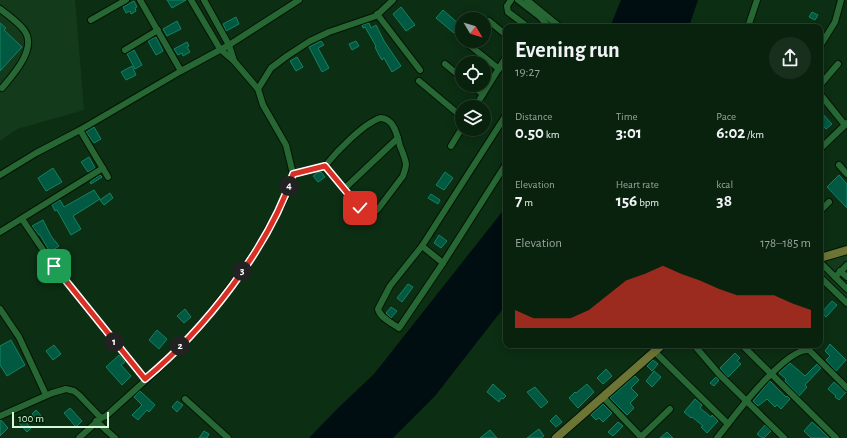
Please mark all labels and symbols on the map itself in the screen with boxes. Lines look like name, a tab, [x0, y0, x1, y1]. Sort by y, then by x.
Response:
north arrow	[455, 12, 491, 48]
pin: 4	[279, 176, 299, 196]
pin	[343, 191, 377, 225]
pin	[37, 249, 71, 283]
pin: 3	[232, 261, 252, 281]
pin: 1	[104, 332, 124, 352]
pin: 2	[170, 336, 190, 356]
scale bar	[12, 410, 109, 429]

